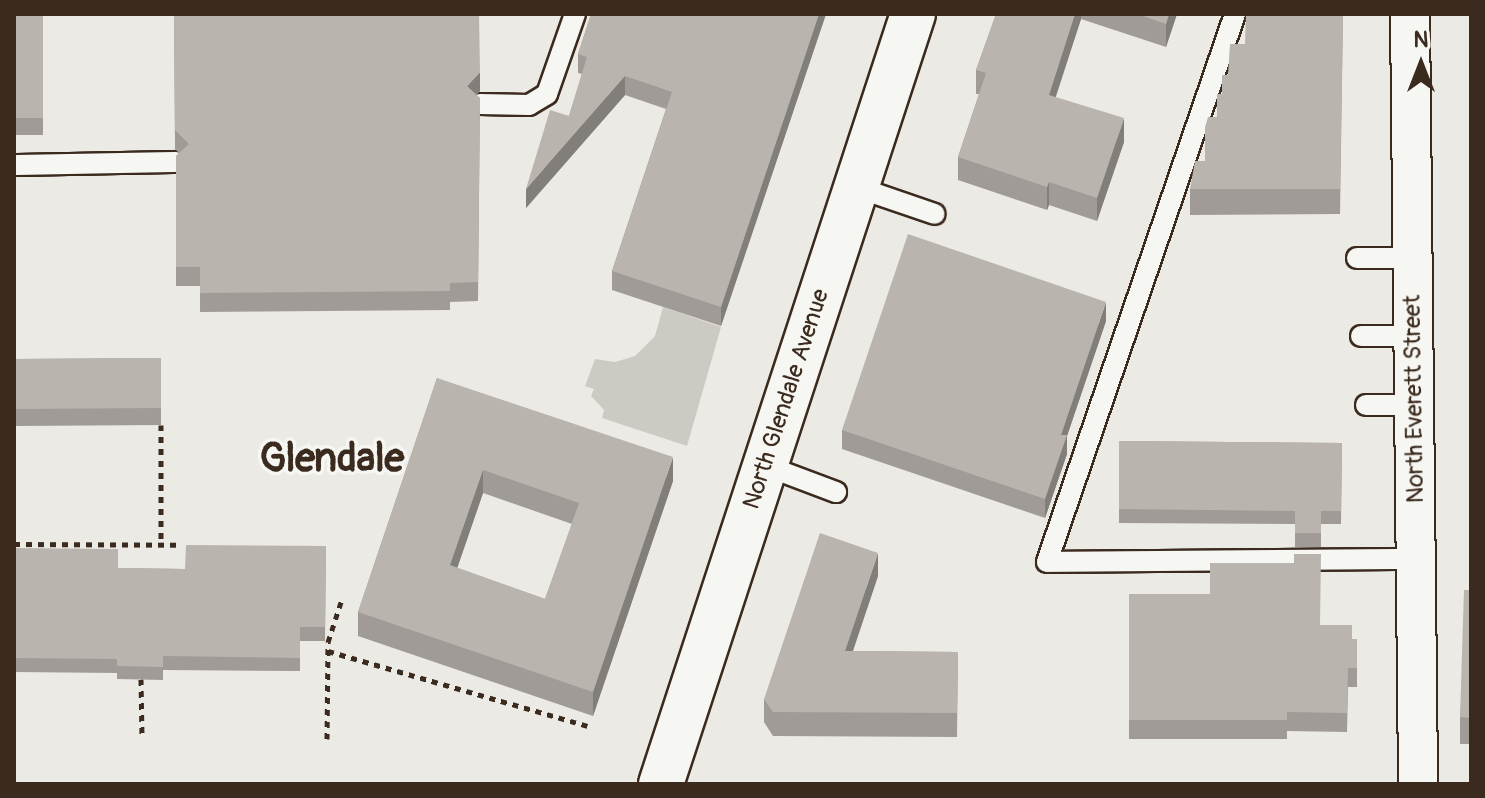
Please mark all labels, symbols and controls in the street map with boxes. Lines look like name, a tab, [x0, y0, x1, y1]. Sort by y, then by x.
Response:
north arrow	[1381, 24, 1461, 104]
text: N	[1414, 26, 1428, 54]
street label: North Glendale Avenue	[737, 285, 835, 513]
street label: North Everett Street	[1398, 295, 1430, 503]
district label: Glendale	[260, 435, 404, 483]

